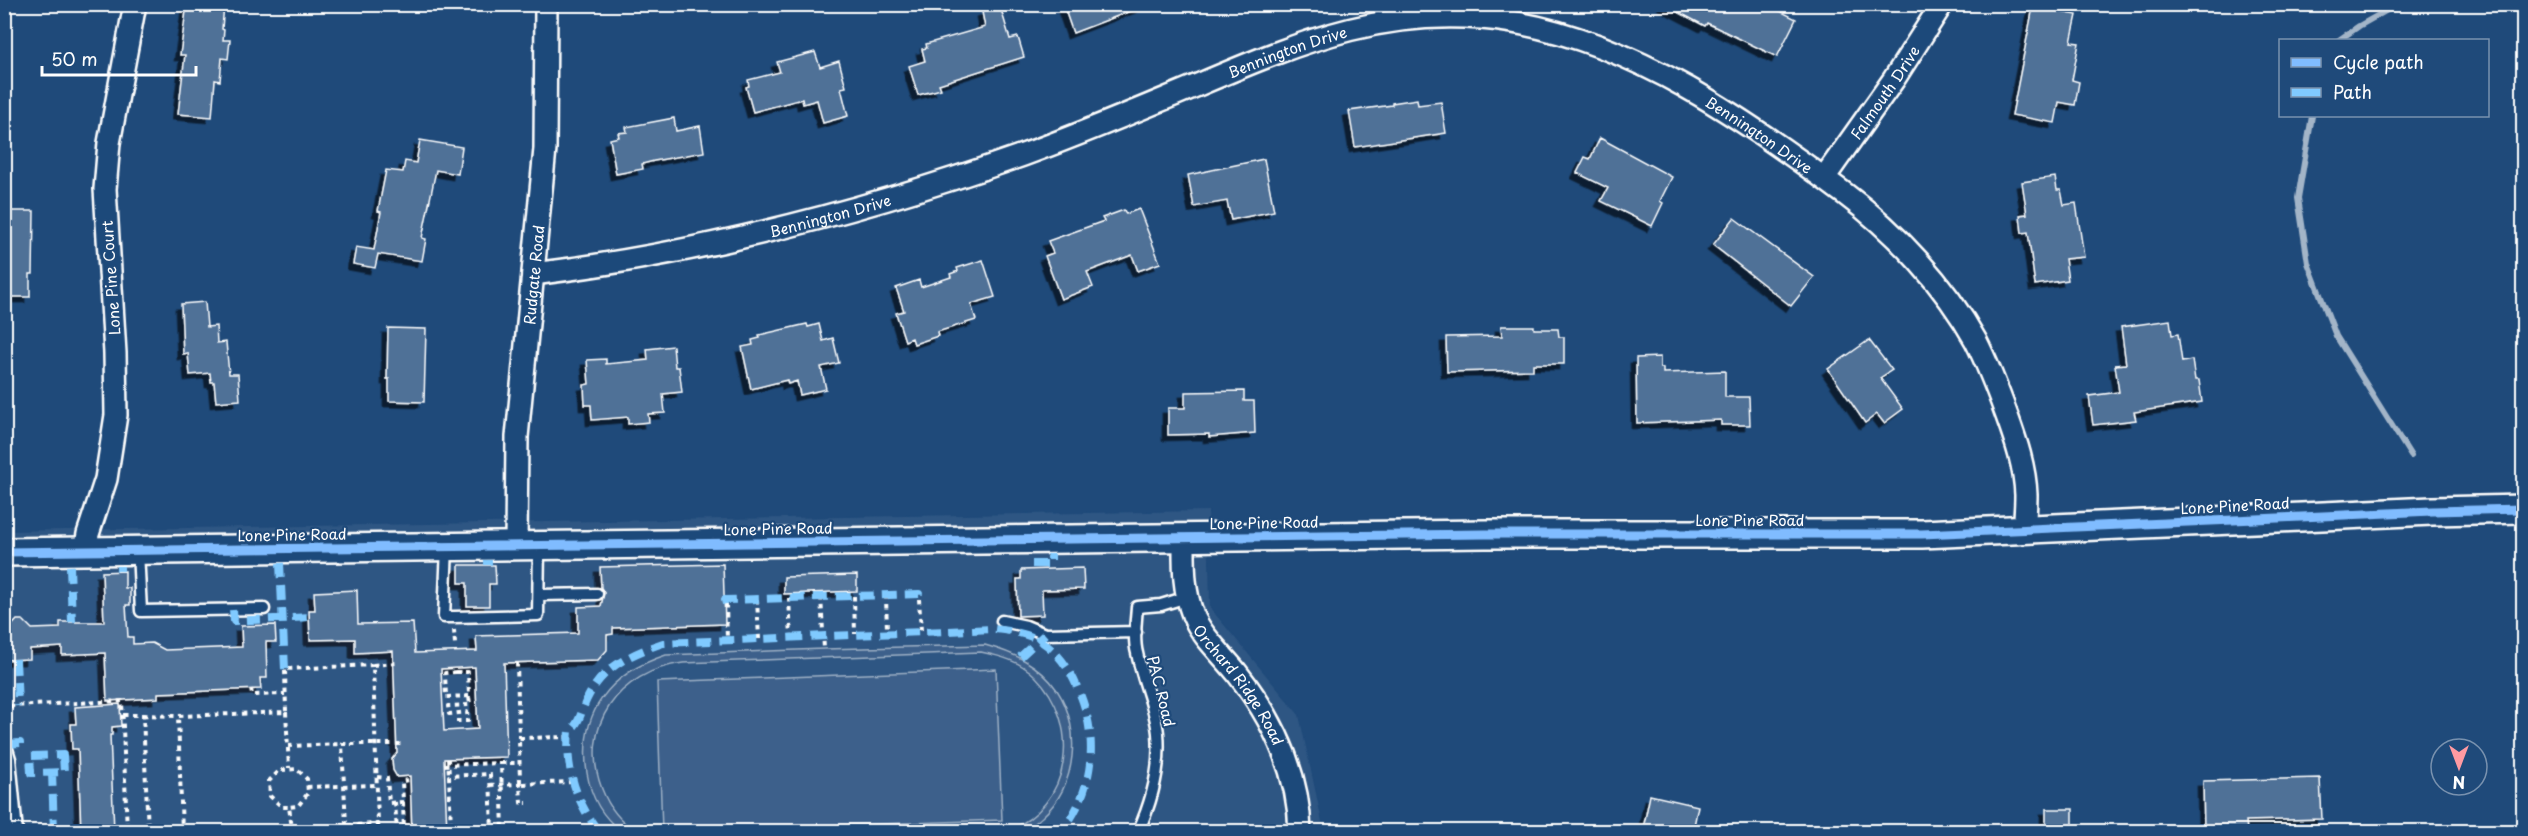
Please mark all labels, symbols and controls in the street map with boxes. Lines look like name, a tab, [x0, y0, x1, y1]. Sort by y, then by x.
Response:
street label: Bennington Drive	[1224, 19, 1349, 83]
scale bar	[42, 39, 196, 77]
legend	[2279, 39, 2489, 117]
street label: Falmouth Drive	[1844, 40, 1924, 144]
text: 50 m	[51, 45, 98, 72]
text: Cycle path	[2333, 48, 2424, 75]
text: Path	[2333, 78, 2372, 105]
street label: Bennington Drive	[1701, 90, 1818, 178]
street label: Bennington Drive	[767, 187, 894, 242]
street label: Lone Pine Court	[95, 220, 125, 336]
street label: Rudgate Road	[516, 224, 549, 326]
street label: Lone Pine Road	[2180, 491, 2290, 519]
street label: Lone Pine Road	[1695, 508, 1805, 531]
street label: Lone Pine Road	[1209, 510, 1319, 534]
street label: Lone Pine Road	[723, 516, 833, 540]
street label: Lone Pine Road	[237, 522, 347, 546]
street label: Orchard Ridge Road	[1189, 619, 1291, 749]
street label: PAC Road	[1142, 653, 1182, 729]
north arrow	[2429, 737, 2489, 797]
text: N	[2453, 771, 2465, 795]

